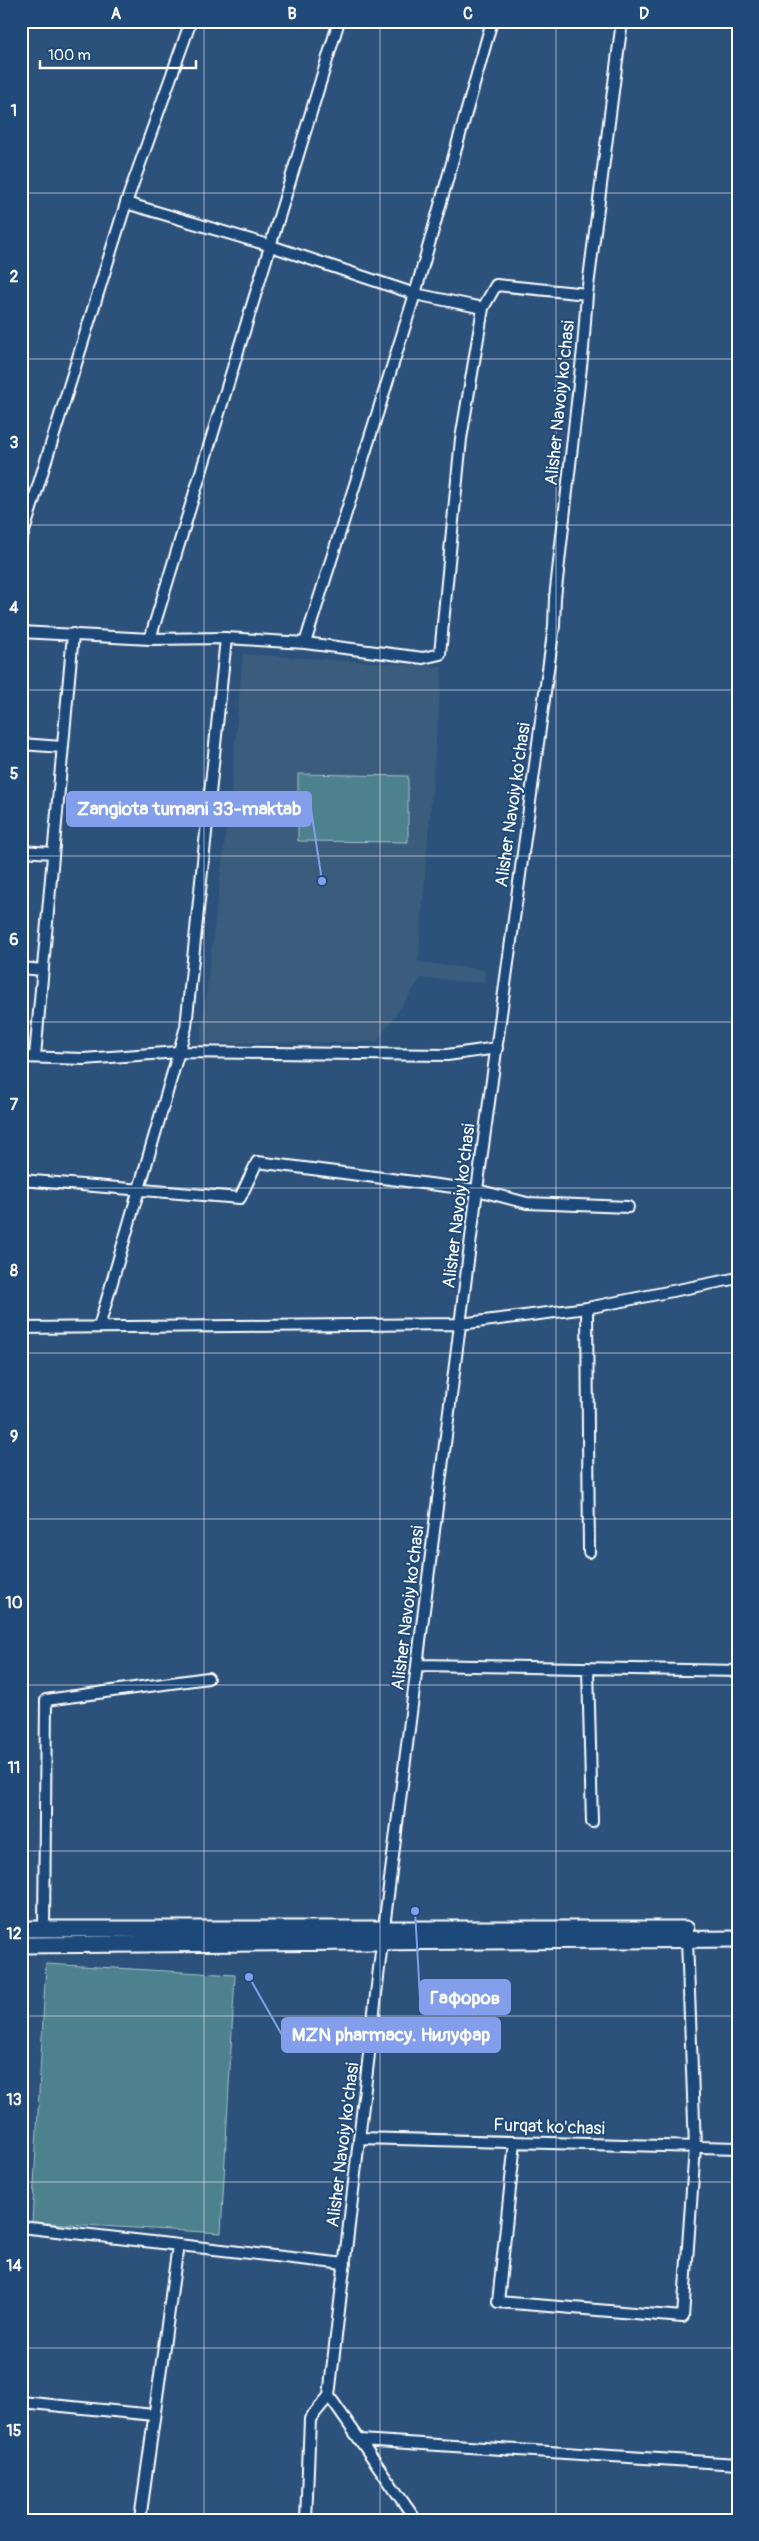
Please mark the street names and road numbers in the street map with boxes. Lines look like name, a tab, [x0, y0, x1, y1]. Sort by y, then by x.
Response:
street label: Alisher Navoiy ko'chasi	[540, 319, 580, 487]
street label: Alisher Navoiy ko'chasi	[490, 721, 536, 889]
street label: Alisher Navoiy ko'chasi	[437, 1122, 481, 1290]
street label: Alisher Navoiy ko'chasi	[386, 1524, 430, 1692]
street label: Alisher Navoiy ko'chasi	[321, 2061, 365, 2229]
street label: Furqat ko'chasi	[493, 2114, 605, 2140]

